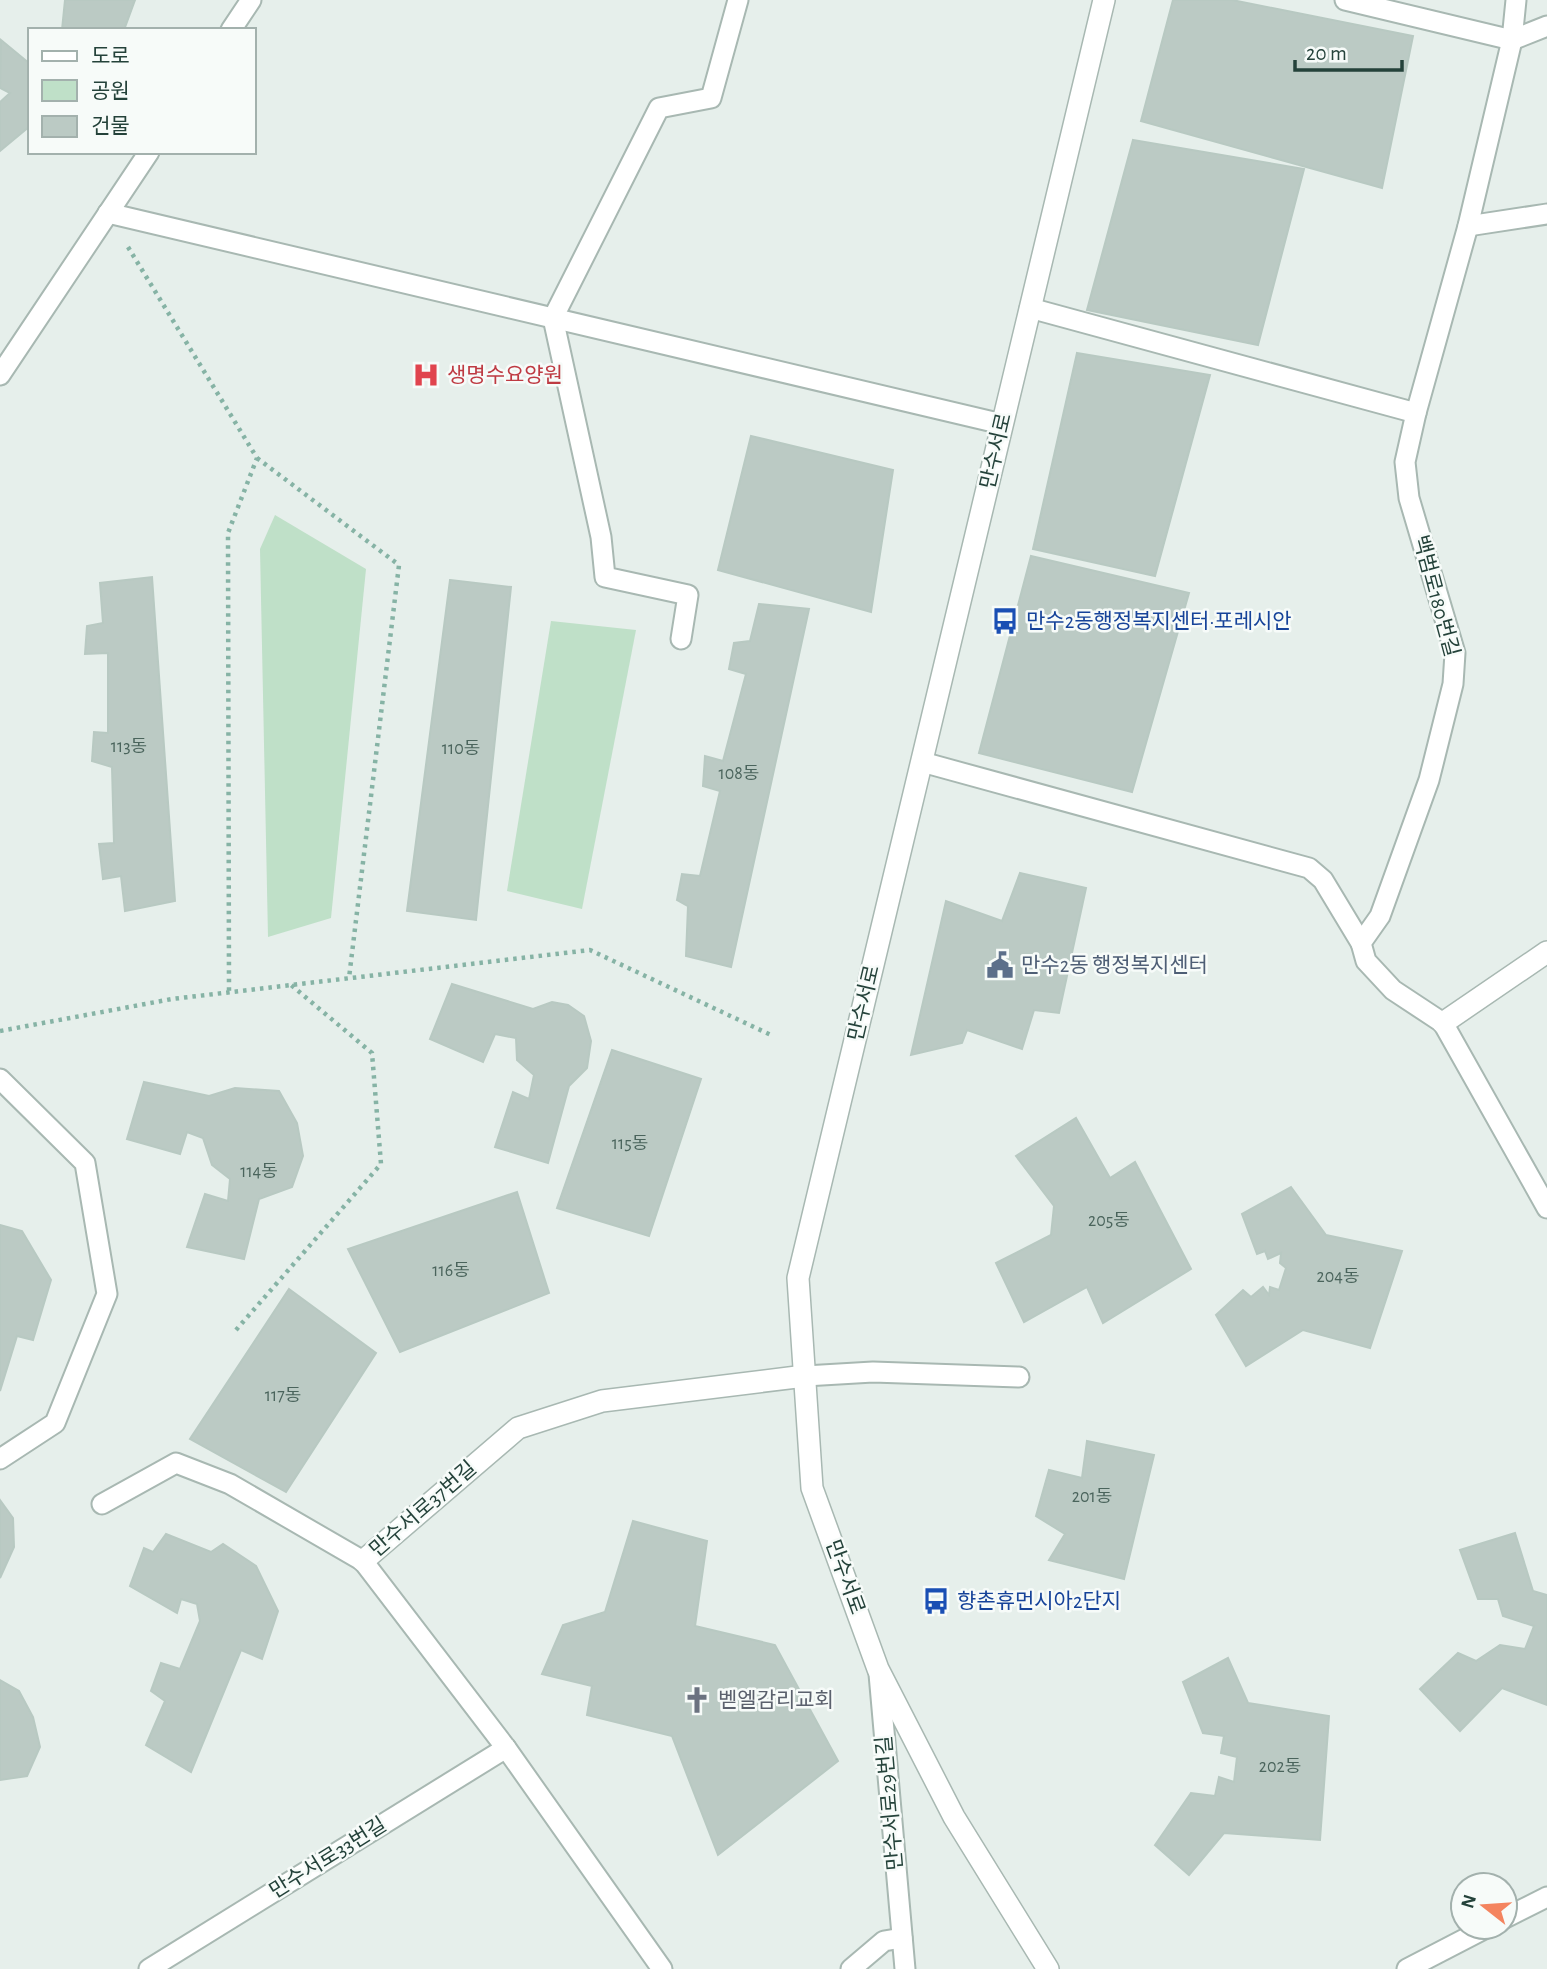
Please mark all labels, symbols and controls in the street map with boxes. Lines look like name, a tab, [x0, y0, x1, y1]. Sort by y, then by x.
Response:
legend	[28, 28, 256, 154]
scale bar	[1295, 28, 1402, 72]
text: 20 m	[1306, 43, 1347, 64]
text: 도로	[91, 46, 130, 67]
text: 공원	[91, 80, 130, 102]
text: 건물	[91, 115, 130, 137]
hospital icon: 생명수요양원	[411, 360, 441, 390]
place label: 생명수요양원	[447, 364, 563, 386]
street label: 만수서로	[976, 411, 1015, 491]
street label: 백범로180번길	[1410, 533, 1463, 659]
bus stop icon: 만수2동행정복지센터·포레시안	[990, 606, 1020, 636]
place label: 만수2동행정복지센터·포레시안	[1026, 610, 1292, 632]
house number: 113동	[111, 737, 147, 756]
house number: 110동	[442, 739, 480, 758]
house number: 108동	[719, 764, 759, 783]
public building icon: 만수2동 행정복지센터	[985, 950, 1015, 980]
place label: 만수2동 행정복지센터	[1021, 954, 1208, 976]
street label: 만수서로	[844, 963, 883, 1043]
house number: 115동	[612, 1134, 648, 1153]
house number: 114동	[240, 1162, 278, 1181]
house number: 205동	[1088, 1211, 1130, 1230]
house number: 116동	[432, 1261, 470, 1280]
house number: 204동	[1317, 1267, 1359, 1286]
house number: 117동	[265, 1386, 301, 1405]
street label: 만수서로37번길	[365, 1457, 480, 1561]
house number: 201동	[1072, 1487, 1112, 1506]
street label: 만수서로	[822, 1537, 869, 1617]
bus stop icon: 향촌휴먼시아2단지	[921, 1586, 951, 1616]
place label: 향촌휴먼시아2단지	[957, 1590, 1121, 1612]
church icon: 벧엘감리교회	[682, 1685, 712, 1715]
place label: 벧엘감리교회	[718, 1689, 834, 1711]
street label: 만수서로29번길	[873, 1735, 906, 1871]
house number: 202동	[1259, 1757, 1301, 1776]
street label: 만수서로33번길	[265, 1813, 390, 1902]
north arrow	[1449, 1871, 1519, 1941]
text: N	[1458, 1892, 1480, 1911]

